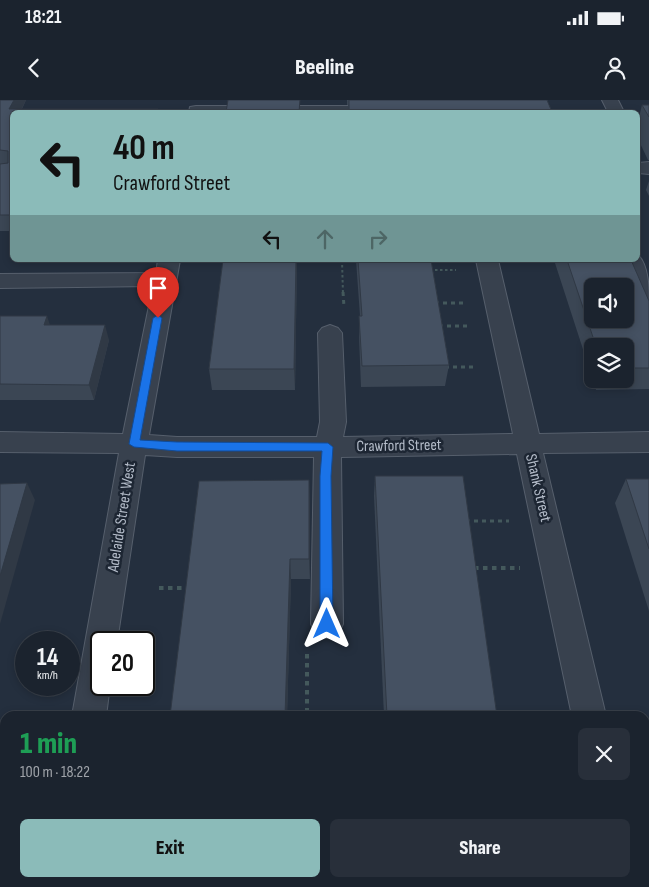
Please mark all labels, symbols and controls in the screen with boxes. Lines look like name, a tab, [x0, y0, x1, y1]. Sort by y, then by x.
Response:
text: 18:21	[25, 6, 61, 29]
icon: back	[20, 54, 48, 82]
text: Beeline	[295, 54, 354, 81]
icon: person	[601, 54, 629, 82]
text: 40 m	[113, 127, 175, 170]
icon: left	[30, 130, 95, 195]
text: Crawford Street	[113, 170, 230, 197]
icon: left	[258, 225, 286, 253]
icon: ahead	[311, 225, 339, 253]
icon: right	[364, 225, 392, 253]
pin	[137, 267, 179, 318]
icon: arrive	[144, 274, 172, 302]
map controls	[584, 278, 634, 388]
button: sound	[584, 278, 634, 328]
button: layers	[584, 338, 634, 388]
street label: Crawford Street	[356, 436, 442, 456]
street label: Shank Street	[521, 452, 555, 524]
street label: Adelaide Street West	[104, 461, 140, 574]
position arrow	[300, 597, 352, 649]
speed limit sign: 20	[90, 631, 155, 696]
text: 14	[37, 642, 58, 673]
text: km/h	[37, 668, 58, 683]
text: 1 min	[20, 726, 77, 762]
button: close	[578, 728, 630, 780]
text: 100 m · 18:22	[20, 763, 90, 782]
button: Exit	[20, 819, 320, 877]
button: Share	[330, 819, 630, 877]

